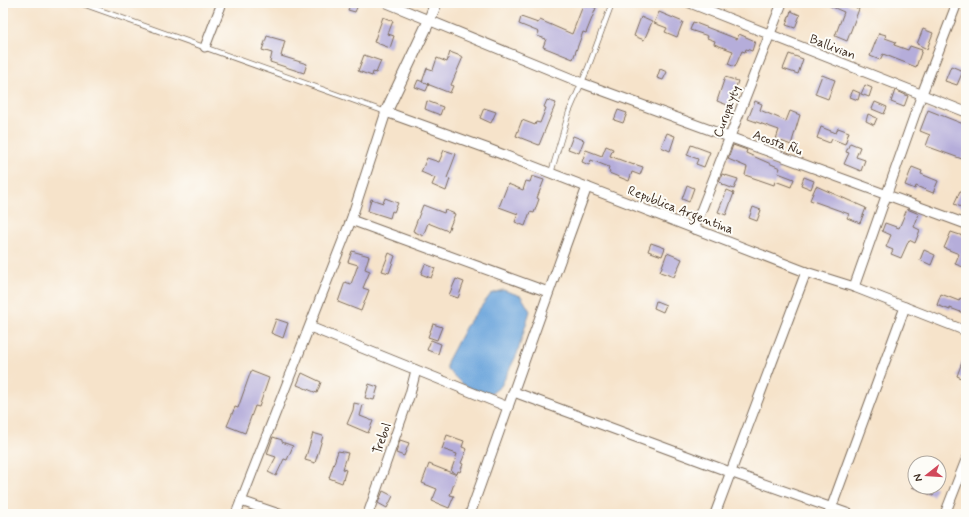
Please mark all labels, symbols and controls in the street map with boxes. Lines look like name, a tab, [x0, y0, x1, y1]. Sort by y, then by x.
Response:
street label: Ballivian	[807, 31, 858, 64]
street label: Curupayty	[710, 83, 745, 140]
street label: Acosta Ñu	[750, 127, 805, 160]
street label: Republica Argentina	[624, 182, 736, 240]
street label: Trebol	[369, 420, 396, 457]
north arrow	[907, 455, 947, 495]
text: N	[911, 472, 926, 483]

